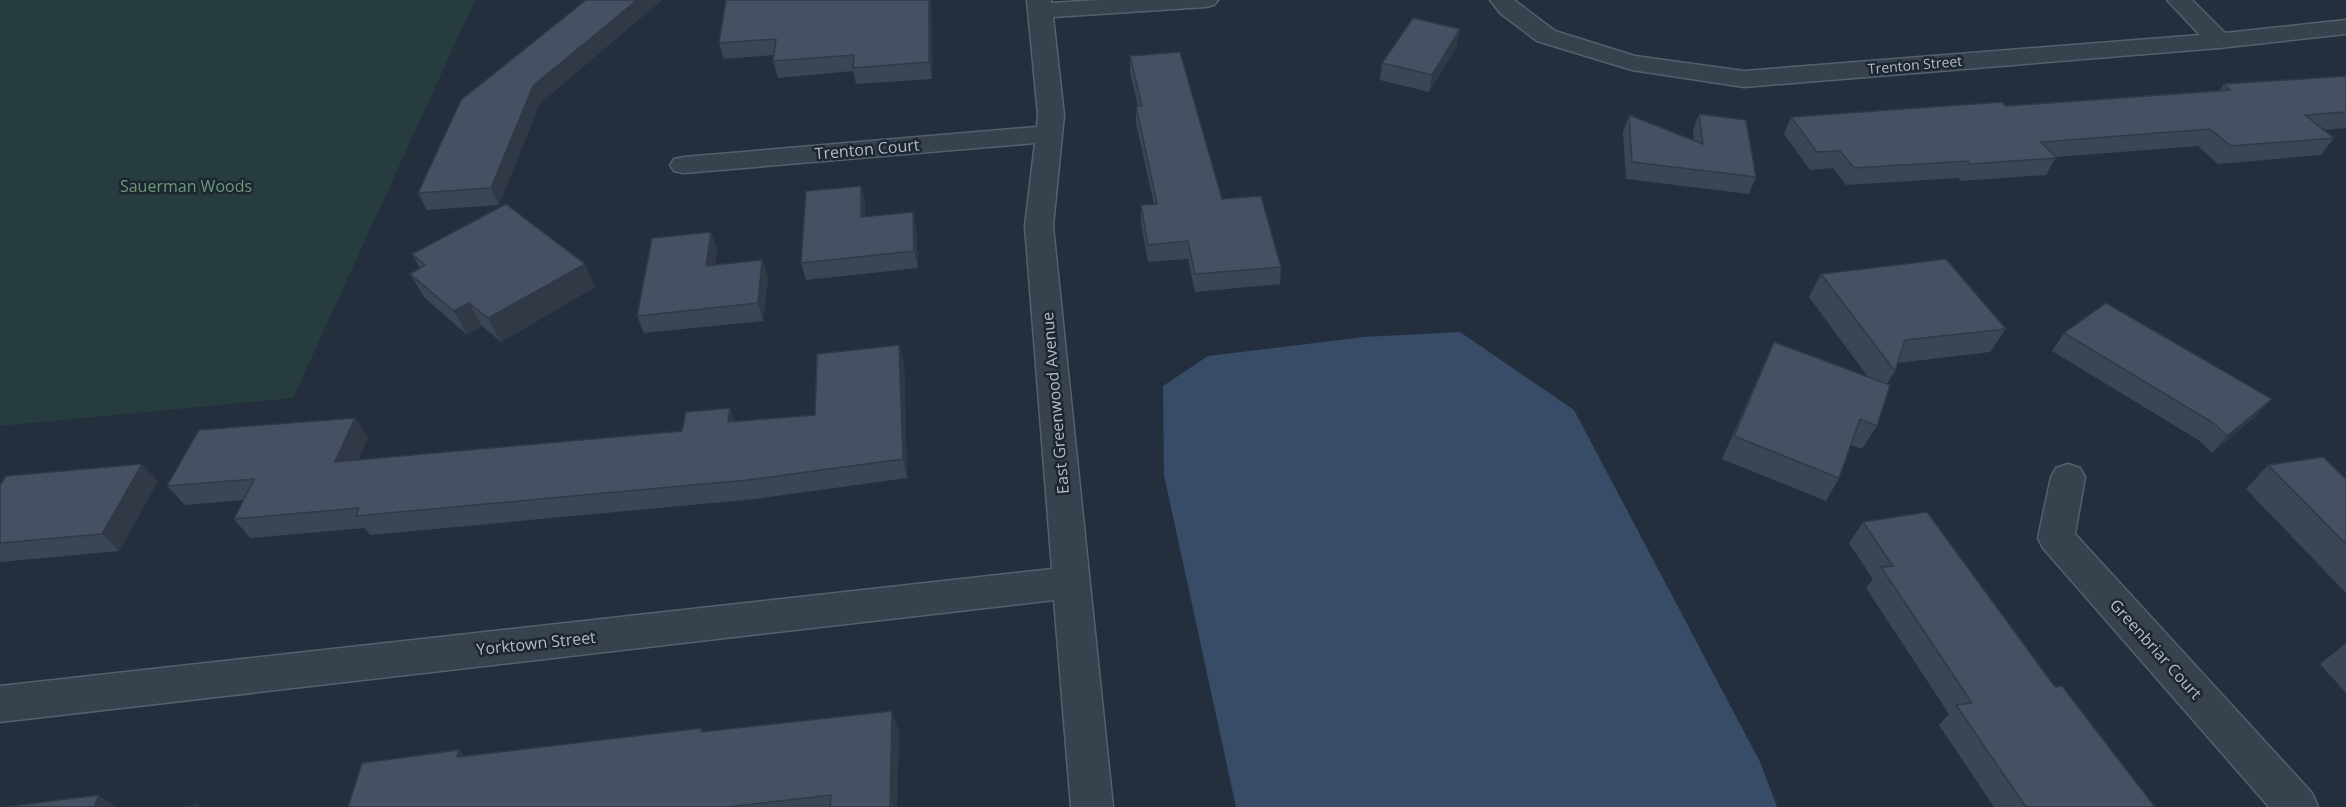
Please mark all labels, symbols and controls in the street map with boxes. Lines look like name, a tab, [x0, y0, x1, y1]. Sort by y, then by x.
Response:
street label: Trenton Street	[1867, 51, 1963, 78]
street label: Trenton Court	[814, 133, 921, 165]
park label: Sauerman Woods	[120, 175, 252, 197]
street label: East Greenwood Avenue	[1036, 311, 1074, 495]
street label: Greenbriar Court	[2105, 594, 2207, 704]
street label: Yorktown Street	[475, 626, 597, 660]

